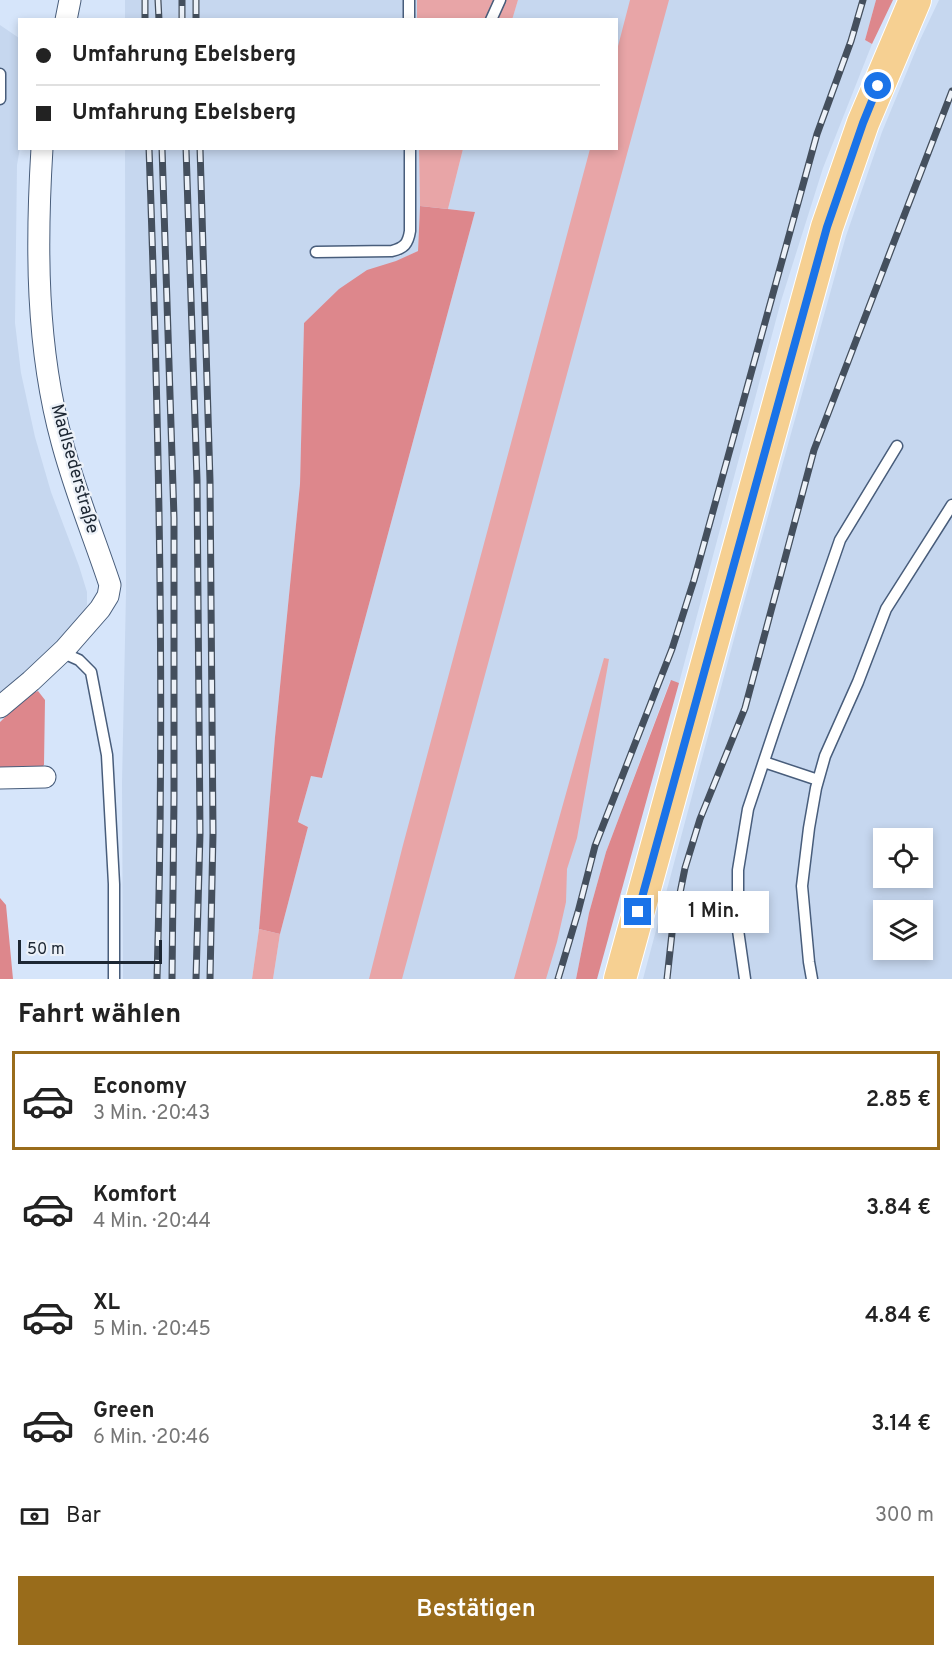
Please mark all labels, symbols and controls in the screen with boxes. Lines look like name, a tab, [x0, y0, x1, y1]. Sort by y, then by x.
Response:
text: Umfahrung Ebelsberg	[72, 42, 296, 69]
route start	[864, 72, 891, 99]
text: Umfahrung Ebelsberg	[72, 100, 296, 127]
street label: Madlsederstraße	[45, 402, 103, 536]
map controls	[873, 828, 933, 960]
button: locate	[873, 828, 933, 888]
callout: 1 Min.	[659, 891, 770, 933]
route end	[624, 898, 651, 925]
text: 1 Min.	[688, 899, 739, 925]
button: layers	[873, 900, 933, 960]
scale bar	[18, 937, 162, 965]
text: 50 m	[27, 940, 65, 960]
text: Fahrt wählen	[18, 998, 181, 1032]
icon: car	[21, 1074, 75, 1128]
text: Economy	[93, 1074, 187, 1101]
text: 2.85 €	[866, 1087, 931, 1114]
text: 3 Min. · 20:43	[93, 1101, 210, 1127]
icon: car	[21, 1182, 75, 1236]
text: Komfort	[93, 1182, 177, 1209]
text: 3.84 €	[866, 1195, 931, 1222]
text: 4 Min. · 20:44	[93, 1209, 211, 1235]
icon: car	[21, 1290, 75, 1344]
text: XL	[93, 1290, 120, 1317]
text: 4.84 €	[865, 1303, 931, 1330]
text: 5 Min. · 20:45	[93, 1317, 211, 1343]
icon: car	[21, 1398, 75, 1452]
text: Green	[93, 1398, 155, 1425]
text: 3.14 €	[871, 1411, 931, 1438]
text: 6 Min. · 20:46	[93, 1425, 210, 1451]
icon: cash	[18, 1500, 51, 1533]
text: Bar	[66, 1503, 101, 1530]
text: 300 m	[875, 1503, 934, 1529]
button: Bestätigen	[18, 1576, 934, 1645]

